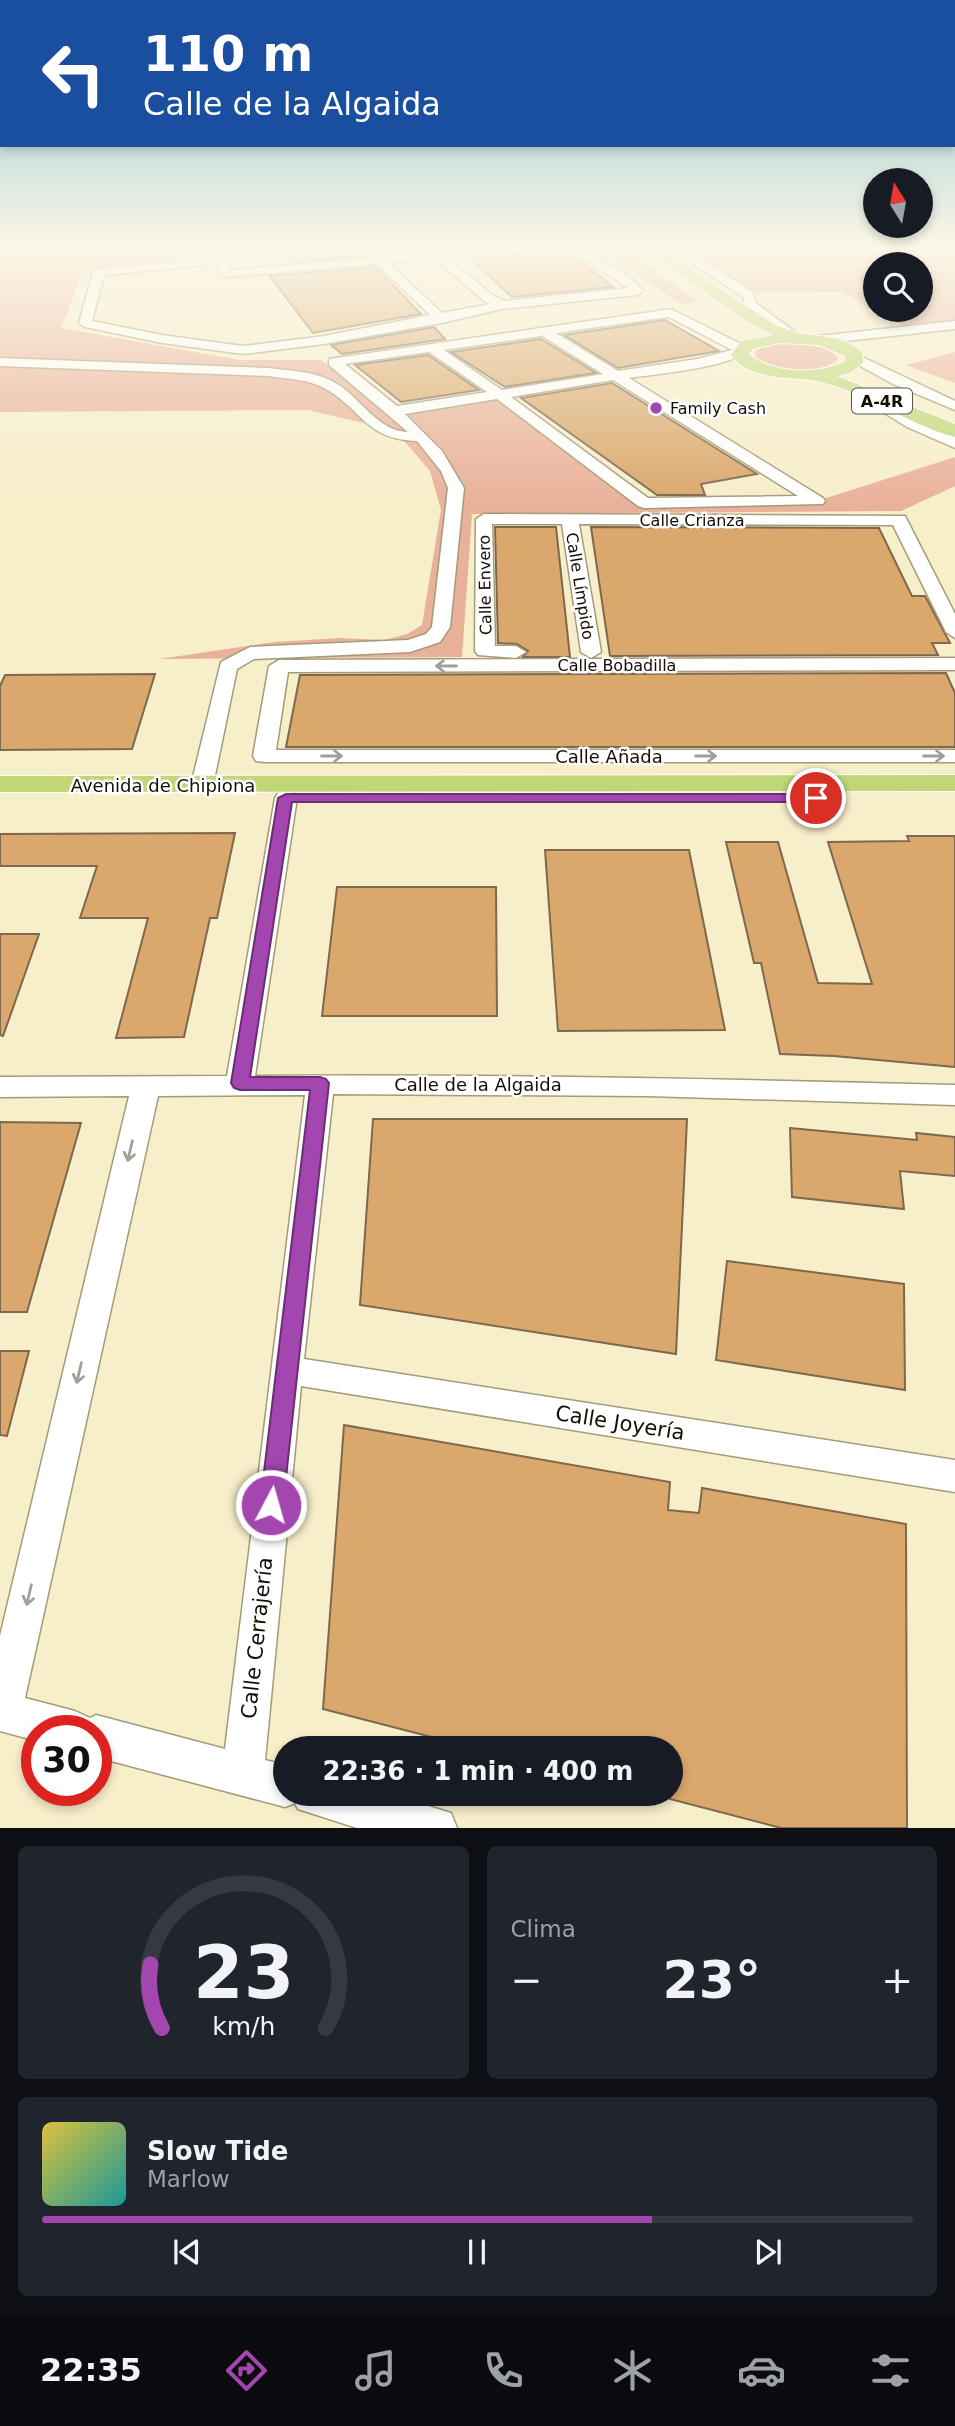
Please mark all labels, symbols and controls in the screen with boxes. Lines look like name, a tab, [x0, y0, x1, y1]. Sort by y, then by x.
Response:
text: 110 m	[143, 26, 313, 83]
icon: left	[28, 28, 119, 119]
text: Calle de la Algaida	[143, 85, 441, 123]
north arrow	[863, 168, 933, 238]
map controls	[863, 168, 933, 322]
button: search	[863, 252, 933, 322]
road number: A-4R	[852, 388, 912, 414]
place label: Family Cash	[670, 399, 766, 418]
marker: Family Cash	[648, 400, 664, 416]
street label: Calle Crianza	[639, 511, 745, 530]
street label: Calle Límpido	[562, 531, 598, 641]
street label: Calle Envero	[475, 535, 495, 635]
street label: Calle Bobadilla	[558, 656, 676, 675]
one-way arrow	[435, 659, 458, 673]
street label: Calle Añada	[555, 746, 663, 767]
one-way arrow	[320, 749, 343, 763]
one-way arrow	[695, 749, 718, 763]
one-way arrow	[922, 749, 945, 763]
pin	[786, 768, 846, 828]
street label: Avenida de Chipiona	[71, 775, 255, 796]
icon: arrive	[797, 779, 835, 817]
street label: Calle de la Algaida	[394, 1074, 562, 1095]
one-way arrow	[123, 1139, 137, 1162]
one-way arrow	[72, 1361, 86, 1384]
street label: Calle Joyería	[554, 1401, 686, 1445]
position arrow	[234, 1468, 308, 1542]
street label: Calle Cerrajería	[237, 1556, 277, 1720]
one-way arrow	[21, 1583, 35, 1606]
speed limit sign: 30	[21, 1715, 112, 1806]
text: 22:36 · 1 min · 400 m	[323, 1756, 633, 1786]
text: Clima	[511, 1916, 576, 1942]
text: 23	[193, 1931, 294, 2016]
text: 23°	[663, 1950, 761, 2010]
text: −	[511, 1958, 542, 2002]
text: +	[881, 1958, 913, 2002]
text: km/h	[212, 2012, 275, 2041]
text: Slow Tide	[147, 2136, 288, 2166]
text: Marlow	[147, 2166, 230, 2192]
icon: previous	[168, 2233, 206, 2271]
icon: pause	[458, 2233, 496, 2271]
icon: next	[749, 2233, 787, 2271]
icon: directions	[222, 2346, 271, 2395]
icon: music	[351, 2346, 400, 2395]
icon: phone	[479, 2346, 528, 2395]
icon: climate	[608, 2346, 657, 2395]
icon: car	[737, 2346, 786, 2395]
icon: filters	[866, 2346, 915, 2395]
text: 22:35	[40, 2351, 142, 2389]

